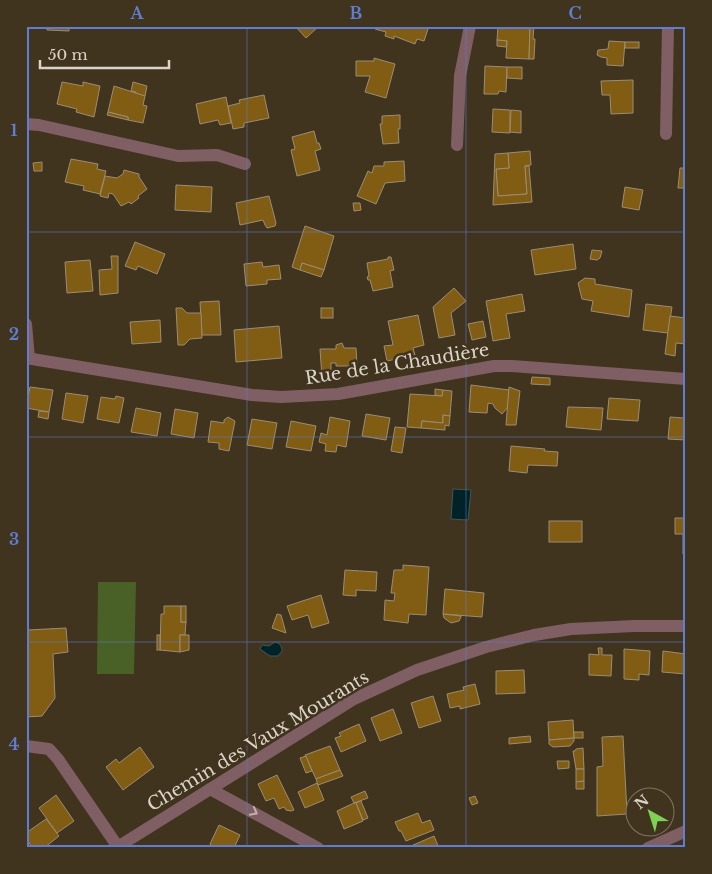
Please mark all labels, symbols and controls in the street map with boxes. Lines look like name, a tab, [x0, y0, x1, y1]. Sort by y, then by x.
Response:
text: A	[130, 3, 145, 23]
text: B	[350, 3, 363, 23]
text: C	[568, 3, 582, 23]
scale bar	[40, 38, 169, 70]
text: 50 m	[48, 45, 88, 64]
text: 1	[11, 120, 18, 140]
text: 2	[9, 324, 19, 344]
street label: Rue de la Chaudière	[303, 339, 491, 389]
text: 3	[9, 529, 19, 549]
street label: Chemin des Vaux Mourants	[143, 666, 373, 816]
text: 4	[9, 734, 19, 754]
north arrow	[624, 786, 674, 836]
text: N	[631, 791, 653, 813]
one-way arrow	[248, 806, 257, 816]

